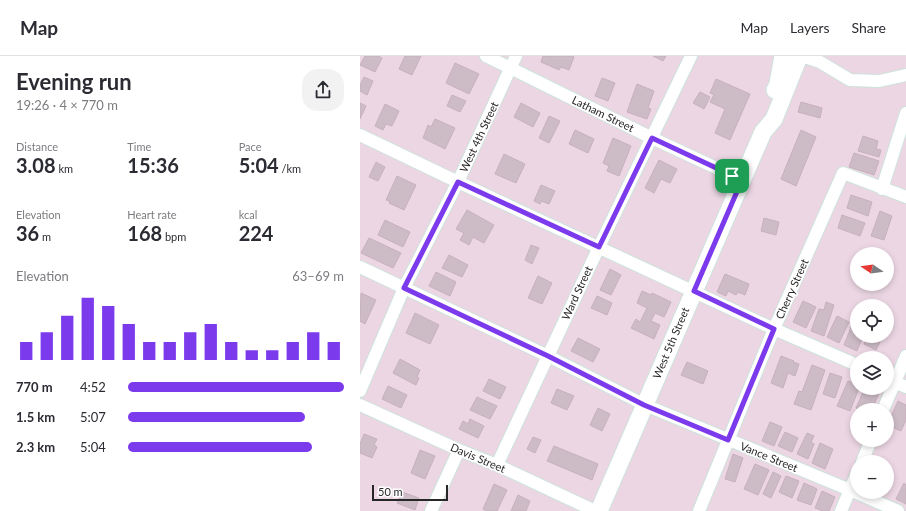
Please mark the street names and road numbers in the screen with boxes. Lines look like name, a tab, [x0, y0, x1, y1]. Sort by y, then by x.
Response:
street label: Latham Street	[570, 93, 636, 134]
street label: West 4th Street	[457, 99, 501, 174]
street label: Cherry Street	[772, 257, 811, 321]
street label: Ward Street	[558, 264, 595, 322]
street label: West 5th Street	[650, 305, 691, 380]
street label: Vance Street	[738, 439, 800, 474]
street label: Davis Street	[449, 440, 508, 475]

